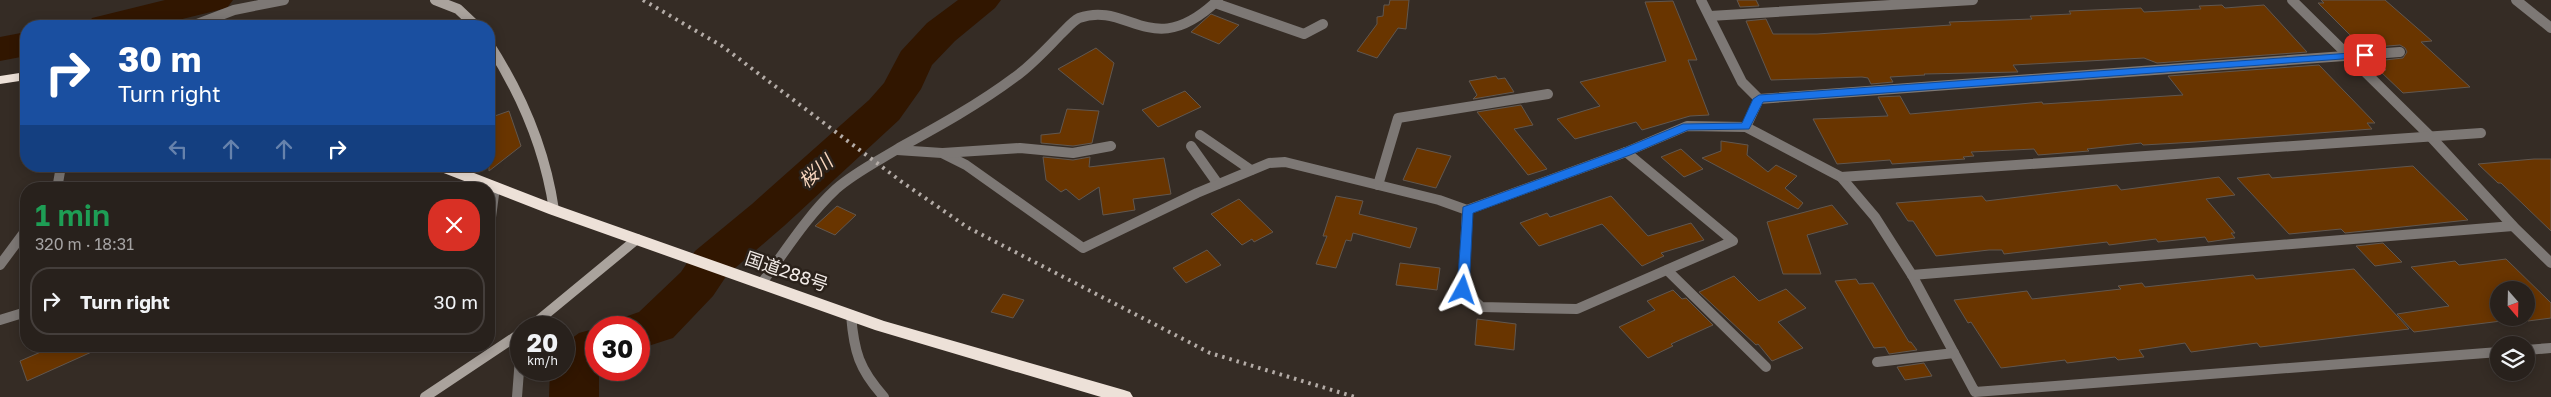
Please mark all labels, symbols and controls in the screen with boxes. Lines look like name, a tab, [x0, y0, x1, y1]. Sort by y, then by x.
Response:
pin	[2344, 34, 2386, 76]
text: 30 m	[118, 38, 201, 80]
icon: right	[35, 40, 100, 105]
icon: arrive	[2351, 41, 2379, 69]
text: Turn right	[118, 80, 221, 107]
icon: left	[164, 135, 192, 163]
icon: ahead	[217, 135, 245, 163]
icon: ahead	[270, 135, 298, 163]
icon: right	[323, 135, 351, 163]
water label: 桜川	[793, 148, 838, 192]
text: 1 min	[35, 197, 110, 233]
button: close	[428, 199, 480, 251]
text: 320 m · 18:31	[35, 234, 134, 254]
street label: 国道288号	[743, 247, 831, 295]
position arrow	[1436, 263, 1488, 315]
north arrow	[2490, 281, 2535, 326]
map controls	[2490, 281, 2535, 381]
icon: right	[37, 287, 65, 315]
text: Turn right	[80, 290, 170, 313]
text: 30 m	[434, 290, 478, 313]
speed limit sign: 30	[585, 316, 650, 381]
text: 20	[527, 327, 558, 358]
button: layers	[2490, 336, 2535, 381]
text: km/h	[527, 353, 558, 368]

